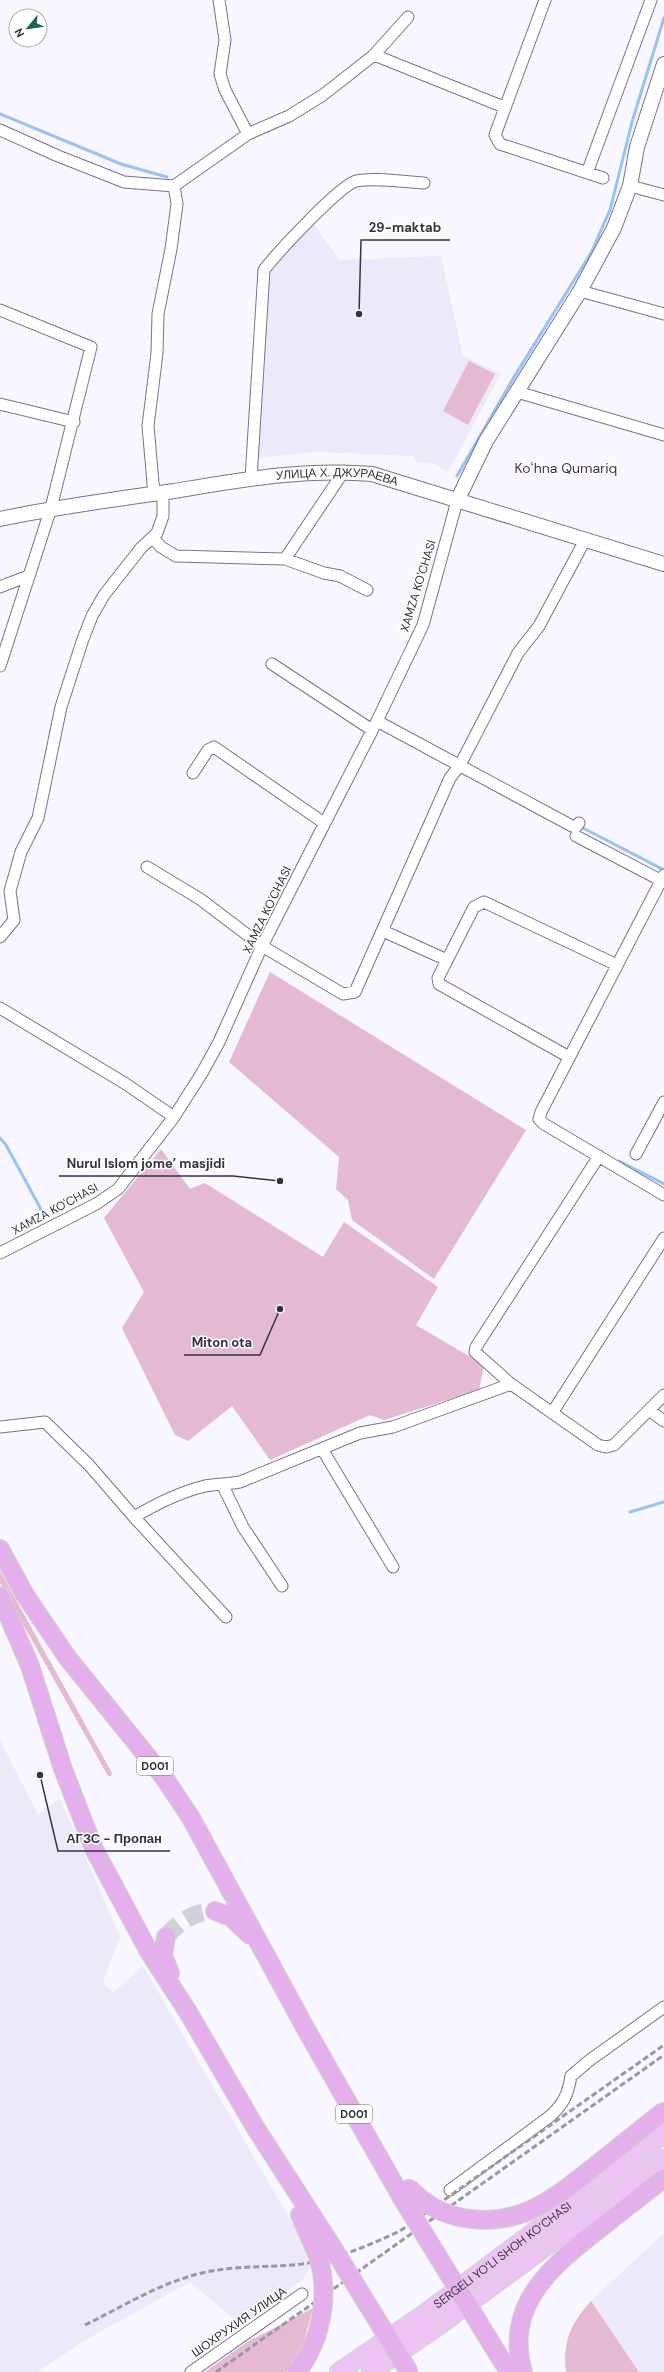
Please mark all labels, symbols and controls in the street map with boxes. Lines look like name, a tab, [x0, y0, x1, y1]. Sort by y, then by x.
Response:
north arrow	[8, 8, 48, 48]
text: N	[11, 26, 27, 40]
callout: 29-maktab	[361, 215, 450, 240]
text: 29-maktab	[369, 219, 441, 236]
district label: Koʻhna Qumariq	[515, 459, 617, 477]
street label: УЛИЦА Х. ДЖУРАЕВА	[275, 464, 400, 490]
street label: XAMZA KO'CHASI	[396, 538, 440, 634]
street label: XAMZA KO'CHASI	[239, 864, 295, 956]
callout: Nurul Islom jome’ masjidi	[59, 1151, 233, 1176]
text: Nurul Islom jome’ masjidi	[67, 1155, 225, 1172]
street label: XAMZA KO'CHASI	[9, 1180, 101, 1238]
callout: Miton ota	[184, 1330, 260, 1355]
text: Miton ota	[192, 1334, 252, 1351]
road number: D001	[137, 1757, 173, 1775]
callout: АГЗС - Пропан	[58, 1826, 170, 1851]
text: АГЗС - Пропан	[66, 1830, 162, 1847]
road number: D001	[336, 2105, 372, 2123]
street label: SERGELI YO‘LI SHOH KO‘CHASI	[430, 2198, 575, 2312]
street label: ШОХРУХИЯ УЛИЦА	[188, 2283, 290, 2361]

